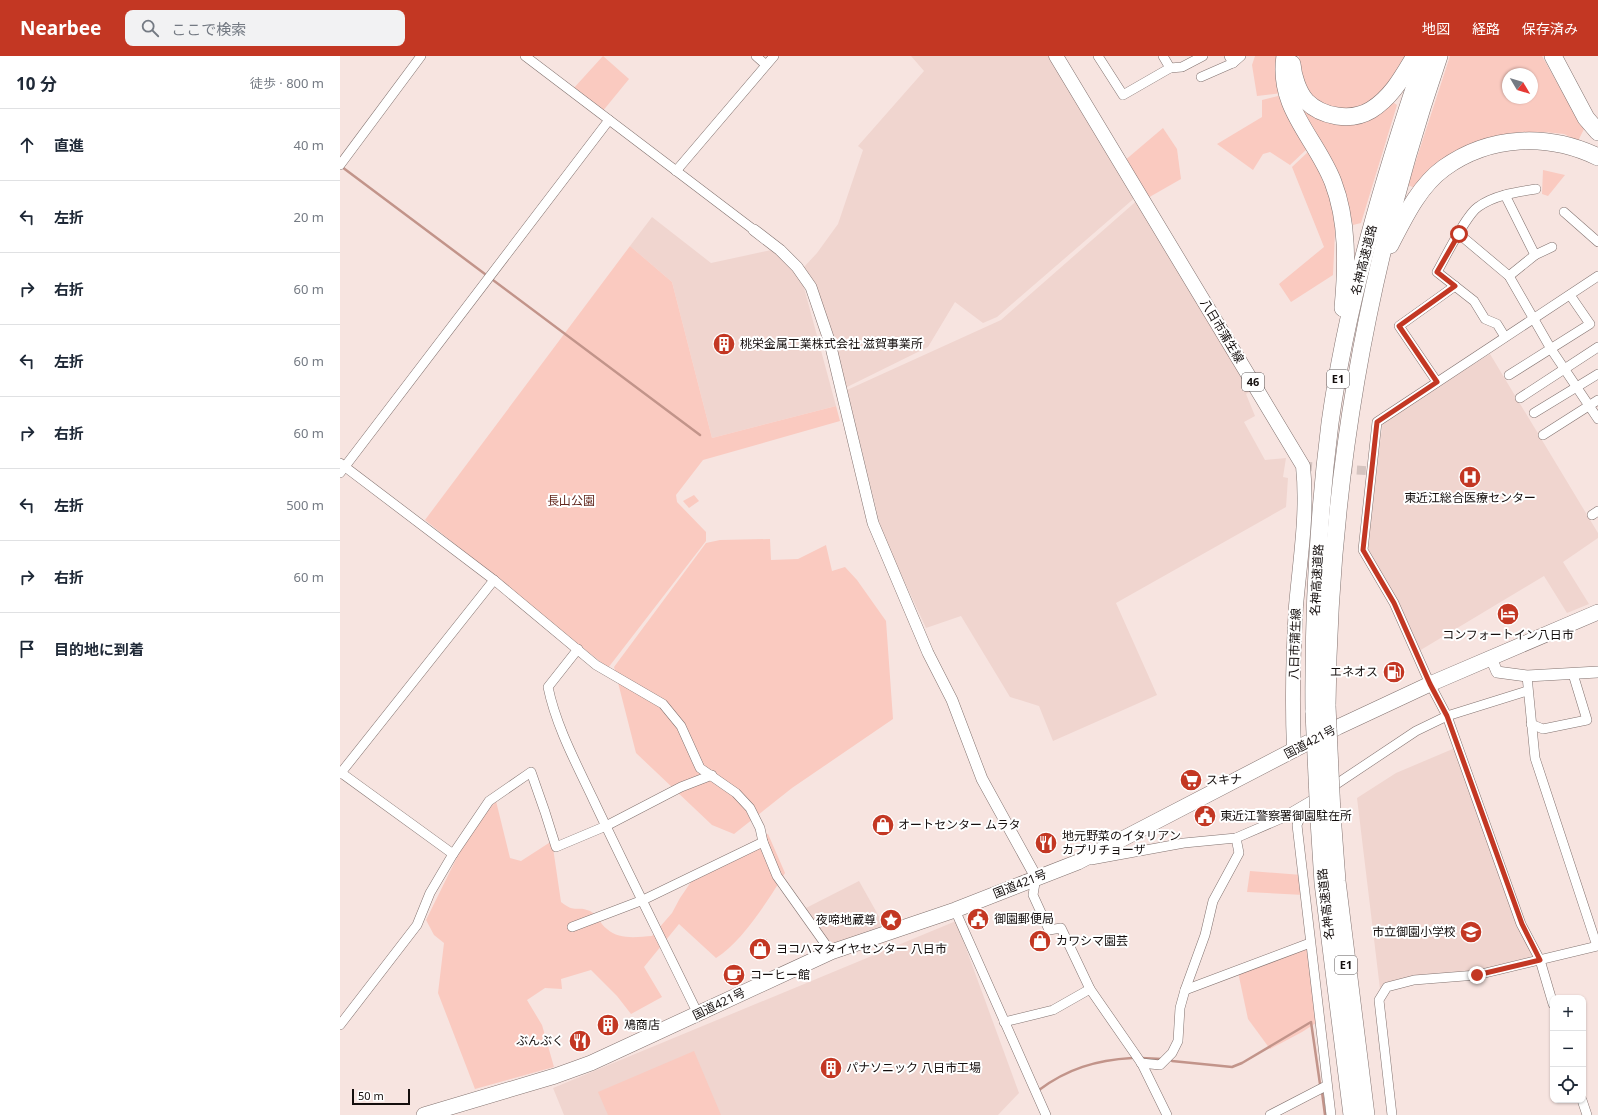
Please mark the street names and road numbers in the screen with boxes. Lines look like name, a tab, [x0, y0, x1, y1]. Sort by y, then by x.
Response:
street label: 名神高速道路	[1347, 223, 1380, 297]
street label: 八日市蒲生線	[1197, 295, 1248, 366]
road number: E1	[1327, 370, 1349, 388]
road number: 46	[1242, 373, 1264, 391]
street label: 名神高速道路	[1306, 544, 1327, 616]
street label: 八日市蒲生線	[1285, 608, 1304, 680]
street label: 国道421号	[1281, 721, 1339, 762]
street label: 国道421号	[990, 865, 1049, 902]
street label: 名神高速道路	[1313, 867, 1338, 941]
road number: E1	[1335, 956, 1357, 974]
street label: 国道421号	[690, 984, 748, 1024]

